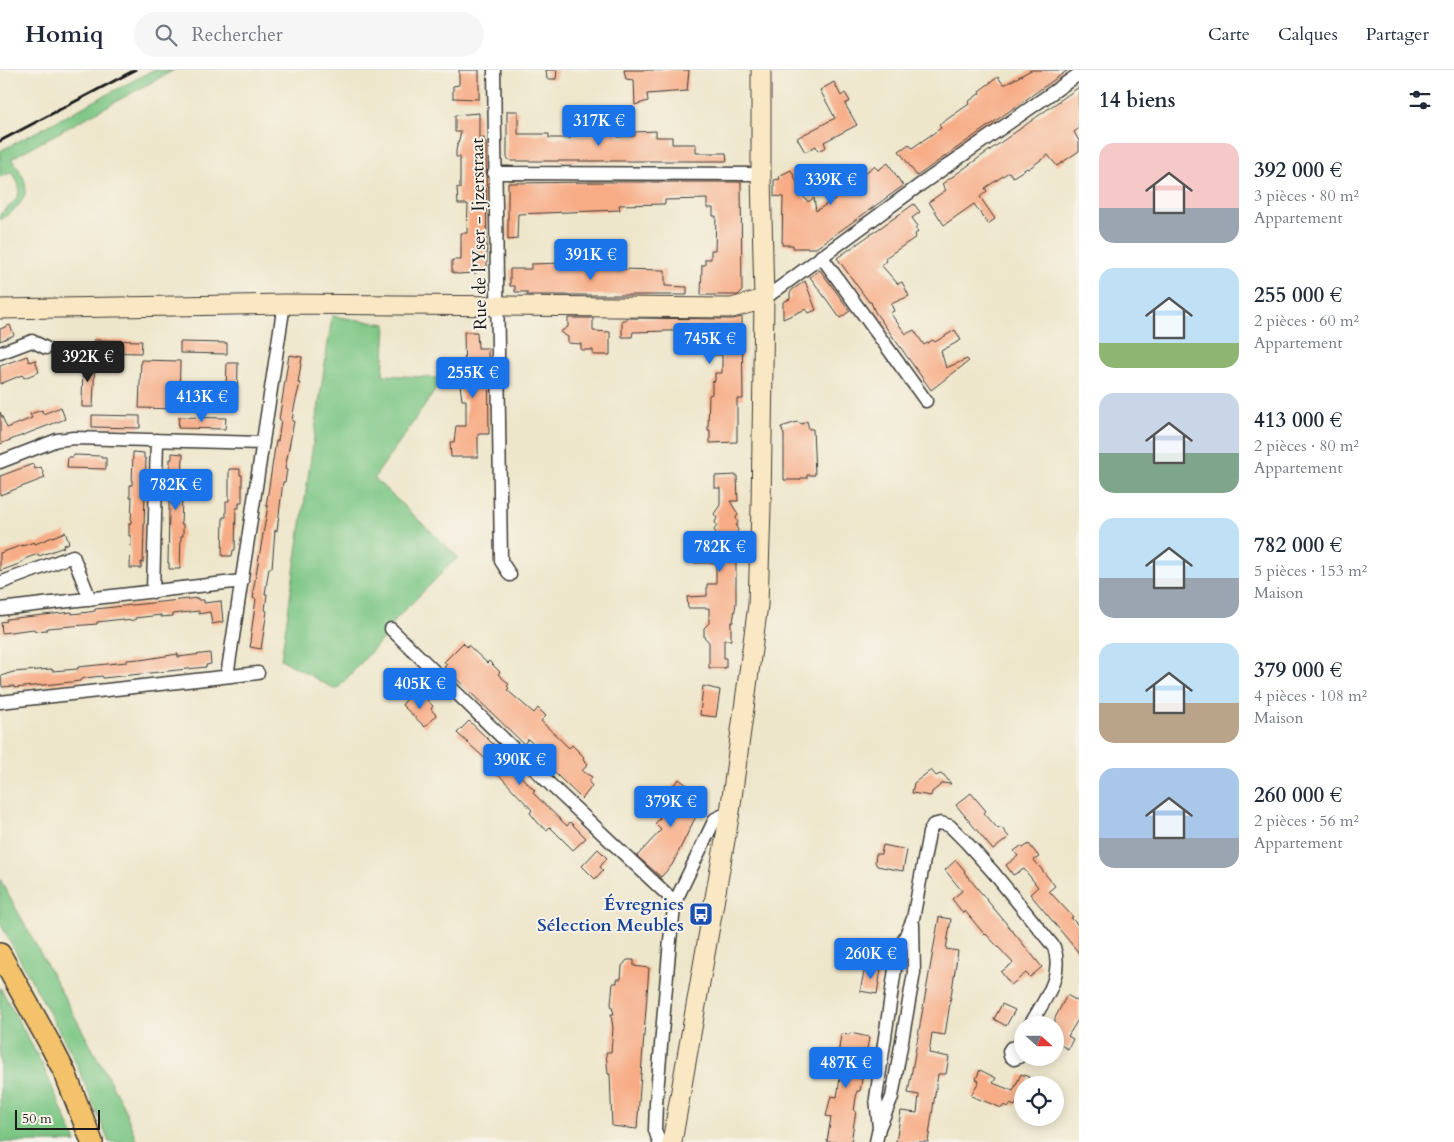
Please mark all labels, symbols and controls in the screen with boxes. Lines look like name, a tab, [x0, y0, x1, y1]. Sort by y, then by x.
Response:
search box	[134, 12, 484, 57]
text: Homiq	[25, 18, 104, 51]
icon: search	[152, 21, 180, 49]
text: Rechercher	[192, 22, 283, 48]
text: Carte	[1208, 22, 1250, 47]
text: Calques	[1278, 22, 1338, 47]
text: Partager	[1366, 22, 1429, 47]
text: 14 biens	[1099, 86, 1175, 115]
icon: filters	[1406, 86, 1434, 114]
pin: 317K €	[558, 104, 640, 147]
text: 317K €	[573, 110, 625, 132]
street label: Rue de l'Yser - Ijzerstraat	[465, 137, 493, 330]
text: 392 000 €	[1254, 156, 1342, 185]
icon: home	[1139, 163, 1199, 223]
pin: 339K €	[790, 164, 872, 206]
text: 339K €	[805, 169, 857, 191]
text: 3 pièces · 80 m²	[1254, 185, 1359, 207]
text: Appartement	[1254, 207, 1342, 229]
pin: 391K €	[550, 238, 632, 281]
text: 391K €	[565, 244, 617, 266]
text: 255 000 €	[1254, 281, 1342, 310]
icon: home	[1139, 288, 1199, 348]
text: 2 pièces · 60 m²	[1254, 310, 1359, 332]
pin: 745K €	[669, 322, 751, 365]
text: 745K €	[684, 328, 736, 350]
text: Appartement	[1254, 332, 1342, 354]
pin: 392K €	[47, 340, 129, 383]
text: 392K €	[62, 346, 114, 368]
pin: 255K €	[432, 356, 514, 399]
text: 255K €	[447, 362, 499, 384]
pin: 413K €	[161, 380, 243, 423]
text: 413K €	[176, 386, 228, 408]
text: 413 000 €	[1254, 406, 1342, 435]
icon: home	[1139, 413, 1199, 473]
text: 2 pièces · 80 m²	[1254, 435, 1359, 457]
text: Appartement	[1254, 457, 1342, 479]
pin: 782K €	[135, 468, 217, 511]
text: 782K €	[150, 474, 202, 496]
pin: 782K €	[679, 530, 761, 573]
text: 782 000 €	[1254, 531, 1342, 560]
text: 782K €	[694, 536, 746, 558]
icon: home	[1139, 538, 1199, 598]
text: 5 pièces · 153 m²	[1254, 560, 1367, 582]
text: Maison	[1254, 582, 1304, 604]
text: 379 000 €	[1254, 656, 1342, 685]
icon: home	[1139, 663, 1199, 723]
pin: 405K €	[379, 668, 461, 710]
text: 405K €	[394, 673, 446, 695]
text: 4 pièces · 108 m²	[1254, 685, 1367, 707]
text: Maison	[1254, 707, 1304, 729]
pin: 390K €	[479, 744, 561, 786]
text: 390K €	[494, 749, 546, 771]
text: 260 000 €	[1254, 781, 1342, 810]
pin: 379K €	[630, 786, 712, 828]
icon: home	[1139, 788, 1199, 848]
text: 379K €	[645, 791, 697, 813]
text: 2 pièces · 56 m²	[1254, 810, 1359, 832]
text: Appartement	[1254, 832, 1342, 854]
place label: Évregnies Sélection Meubles	[537, 892, 684, 938]
bus stop icon: Évregnies Sélection Meubles	[688, 901, 714, 927]
pin: 260K €	[830, 938, 912, 980]
text: 260K €	[845, 943, 897, 965]
north arrow	[1014, 1016, 1064, 1066]
map controls	[1014, 1016, 1064, 1126]
pin: 487K €	[805, 1046, 887, 1089]
text: 487K €	[820, 1052, 872, 1074]
button: locate	[1014, 1076, 1064, 1126]
scale bar	[15, 1107, 100, 1130]
text: 50 m	[22, 1109, 52, 1128]

